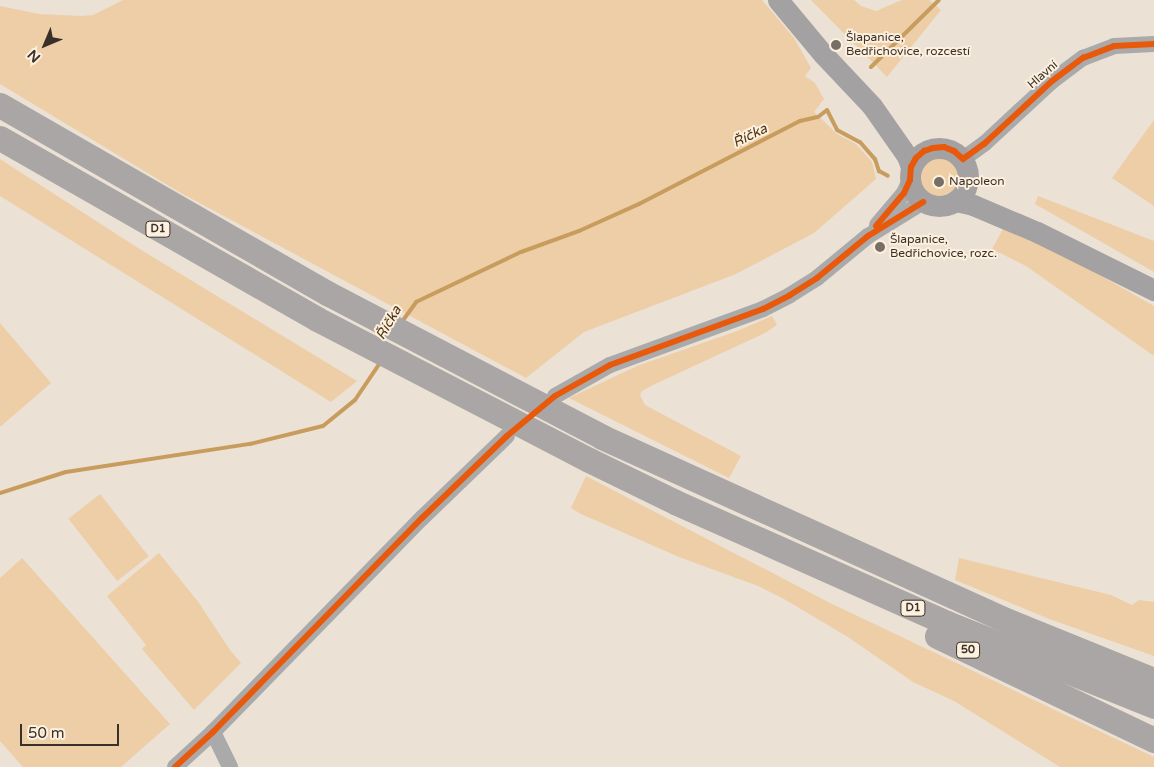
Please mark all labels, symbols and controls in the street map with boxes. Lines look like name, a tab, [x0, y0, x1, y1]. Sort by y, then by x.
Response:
north arrow	[20, 20, 70, 70]
place label: Šlapanice, Bedřichovice, rozcestí	[846, 31, 970, 59]
marker: Šlapanice, Bedřichovice, rozcestí	[830, 39, 842, 51]
text: N	[24, 46, 44, 66]
street label: Hlavní	[1025, 58, 1061, 92]
water label: Říčka	[730, 120, 770, 152]
place label: Napoleon	[949, 175, 1005, 189]
marker: Napoleon	[933, 176, 945, 188]
road number: D1	[144, 220, 172, 238]
place label: Šlapanice, Bedřichovice, rozc.	[890, 233, 997, 261]
marker: Šlapanice, Bedřichovice, rozc.	[874, 241, 886, 253]
water label: Říčka	[373, 303, 405, 343]
road number: D1	[899, 600, 927, 616]
road number: 50	[956, 642, 980, 658]
scale bar	[22, 714, 121, 746]
text: 50 m	[28, 724, 65, 742]

